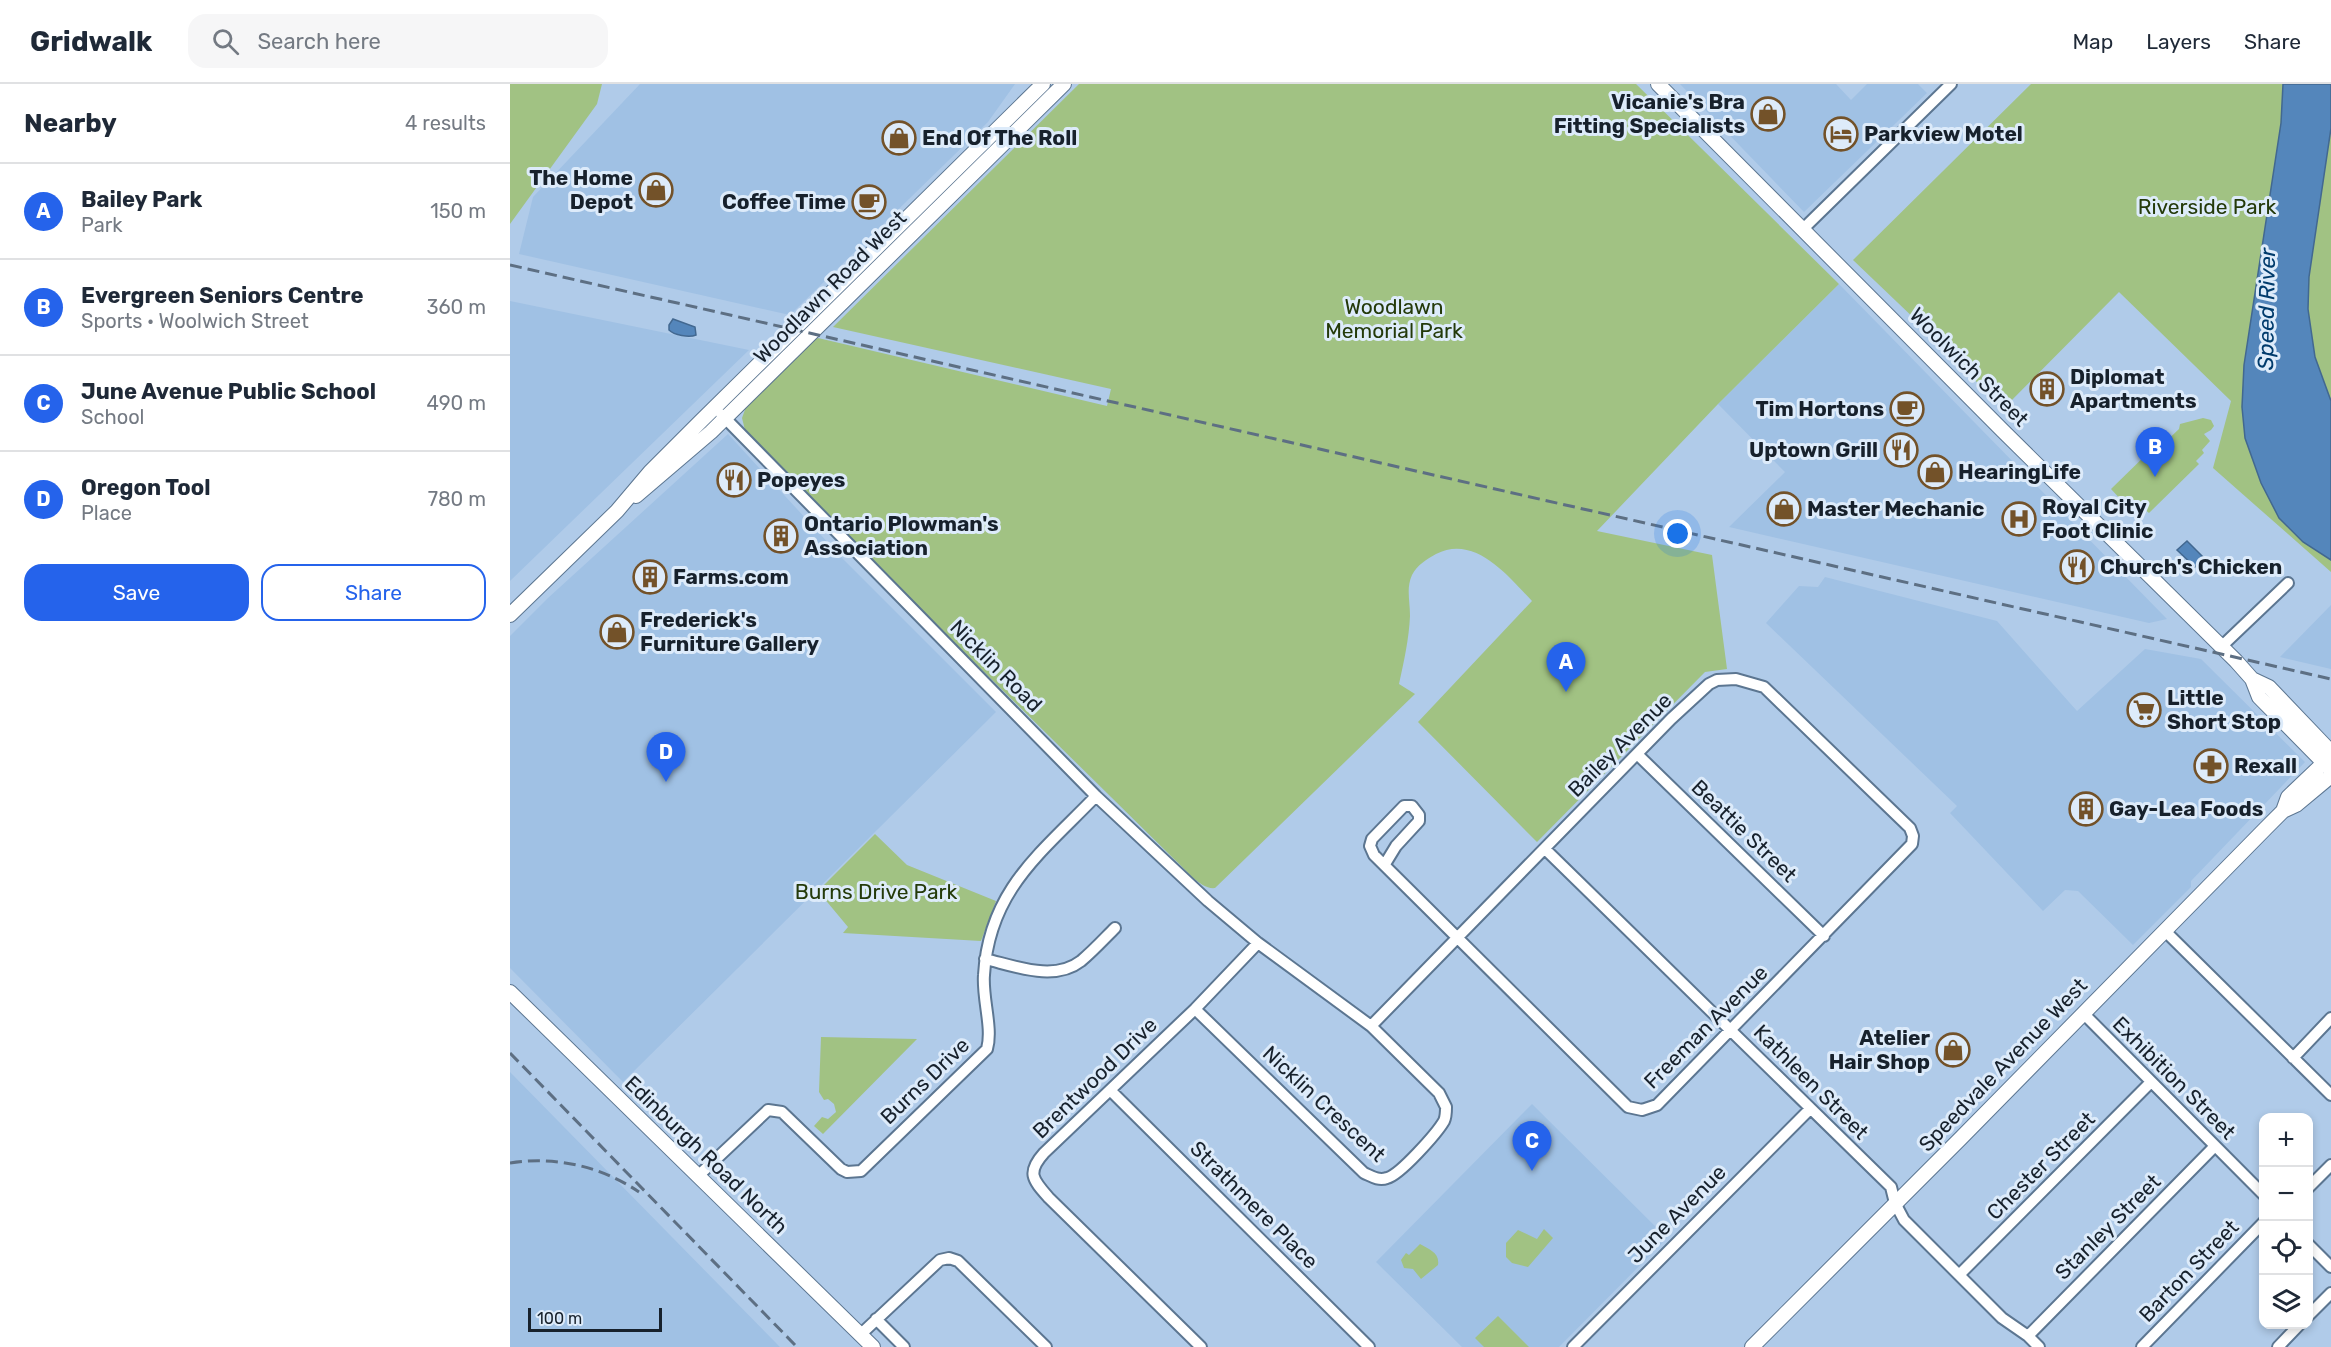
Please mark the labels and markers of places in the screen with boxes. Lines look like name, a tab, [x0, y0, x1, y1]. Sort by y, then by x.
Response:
place label: Vicanie's Bra Fitting Specialists	[1554, 89, 1745, 138]
shop icon: Vicanie's Bra Fitting Specialists	[1750, 96, 1786, 132]
hotel icon: Parkview Motel	[1823, 116, 1859, 152]
shop icon: End Of The Roll	[881, 120, 917, 156]
place label: Parkview Motel	[1864, 121, 2023, 146]
place label: End Of The Roll	[922, 125, 1077, 150]
place label: The Home Depot	[529, 165, 633, 214]
shop icon: The Home Depot	[638, 172, 674, 208]
cafe icon: Coffee Time	[851, 184, 887, 220]
place label: Coffee Time	[722, 189, 846, 214]
place label: Diplomat Apartments	[2070, 364, 2197, 413]
building icon: Diplomat Apartments	[2029, 371, 2065, 407]
cafe icon: Tim Hortons	[1889, 391, 1925, 427]
place label: Tim Hortons	[1755, 396, 1884, 421]
pin: B	[2136, 428, 2174, 477]
restaurant icon: Uptown Grill	[1883, 432, 1919, 468]
place label: Uptown Grill	[1749, 437, 1878, 462]
shop icon: HearingLife	[1917, 454, 1953, 490]
place label: HearingLife	[1958, 459, 2081, 484]
restaurant icon: Popeyes	[716, 462, 752, 498]
place label: Popeyes	[757, 467, 845, 492]
shop icon: Master Mechanic	[1766, 491, 1802, 527]
place label: Royal City Foot Clinic	[2042, 494, 2153, 543]
place label: Master Mechanic	[1807, 496, 1984, 521]
hospital icon: Royal City Foot Clinic	[2001, 501, 2037, 537]
place label: Ontario Plowman's Association	[804, 511, 999, 560]
building icon: Ontario Plowman's Association	[763, 518, 799, 554]
restaurant icon: Church's Chicken	[2059, 549, 2095, 585]
place label: Church's Chicken	[2100, 554, 2282, 579]
building icon: Farms.com	[632, 559, 668, 595]
place label: Farms.com	[673, 564, 789, 589]
place label: Frederick's Furniture Gallery	[640, 607, 820, 656]
shop icon: Frederick's Furniture Gallery	[599, 614, 635, 650]
pin: A	[1546, 642, 1586, 692]
place label: Little Short Stop	[2167, 685, 2281, 734]
supermarket icon: Little Short Stop	[2126, 692, 2162, 728]
pin: D	[646, 732, 686, 782]
pharmacy icon: Rexall	[2193, 748, 2229, 784]
place label: Rexall	[2234, 753, 2297, 778]
building icon: Gay-Lea Foods	[2068, 791, 2104, 827]
place label: Gay-Lea Foods	[2109, 796, 2263, 821]
place label: Atelier Hair Shop	[1829, 1025, 1930, 1074]
shop icon: Atelier Hair Shop	[1935, 1032, 1971, 1068]
pin: C	[1512, 1122, 1552, 1171]

